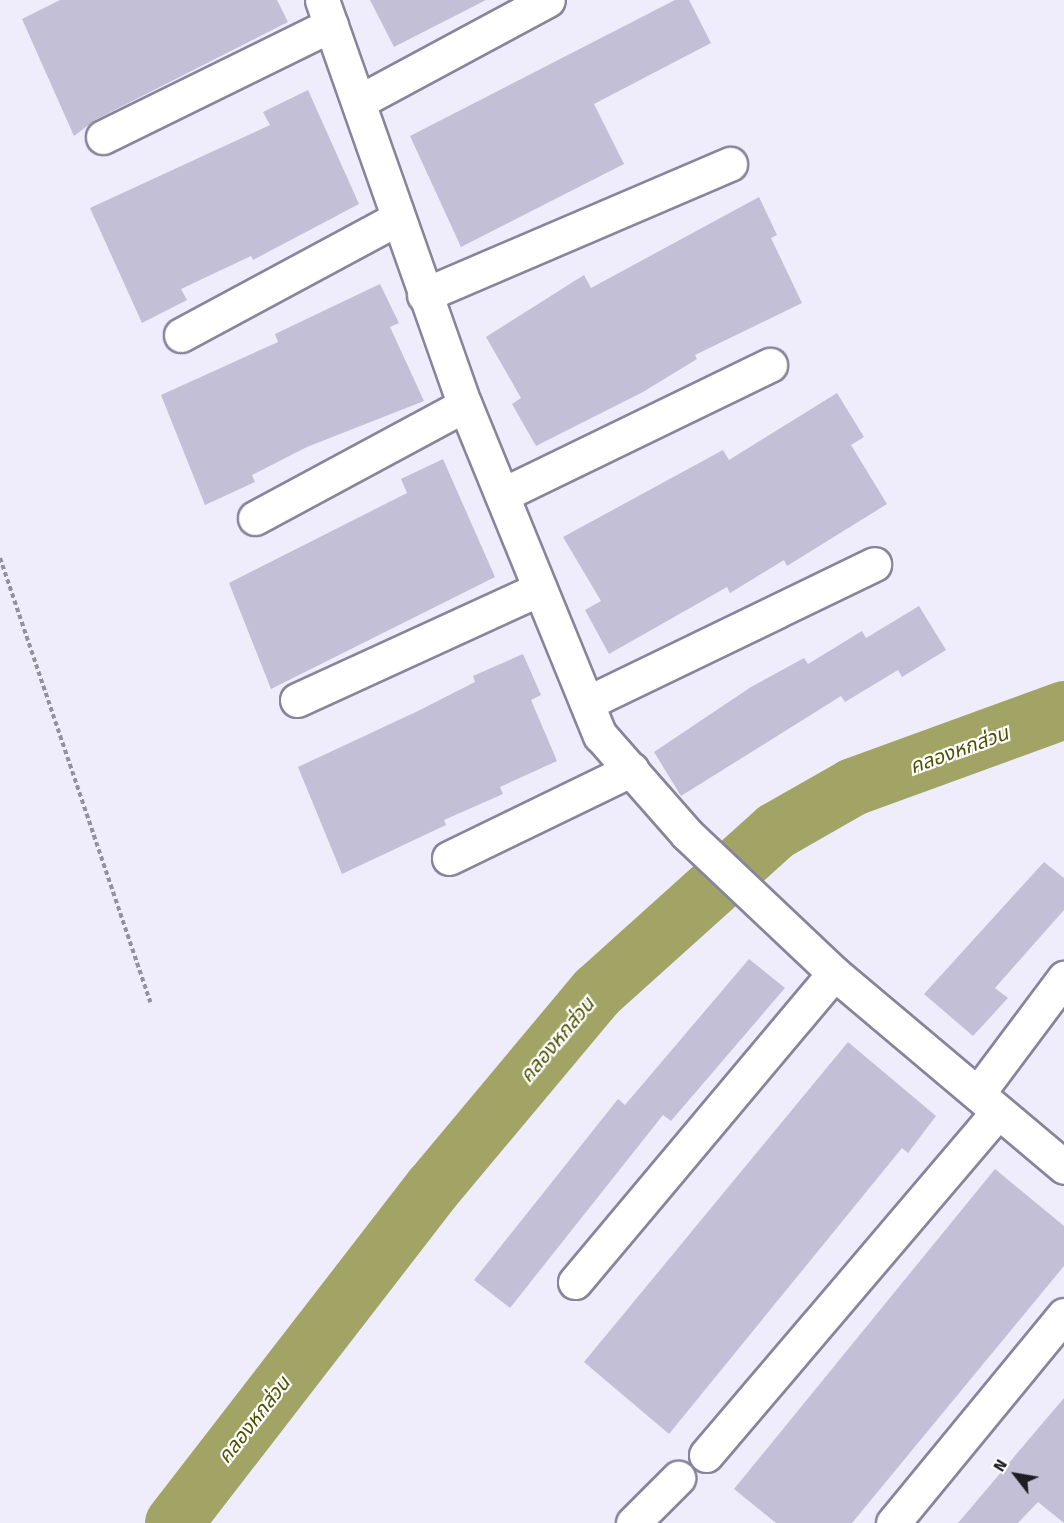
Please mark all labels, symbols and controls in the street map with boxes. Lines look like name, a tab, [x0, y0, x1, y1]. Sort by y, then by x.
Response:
water label: คลองหกส่วน	[906, 721, 1012, 779]
water label: คลองหกส่วน	[515, 993, 599, 1087]
water label: คลองหกส่วน	[213, 1372, 295, 1468]
north arrow	[986, 1445, 1046, 1505]
text: N	[989, 1456, 1011, 1475]

